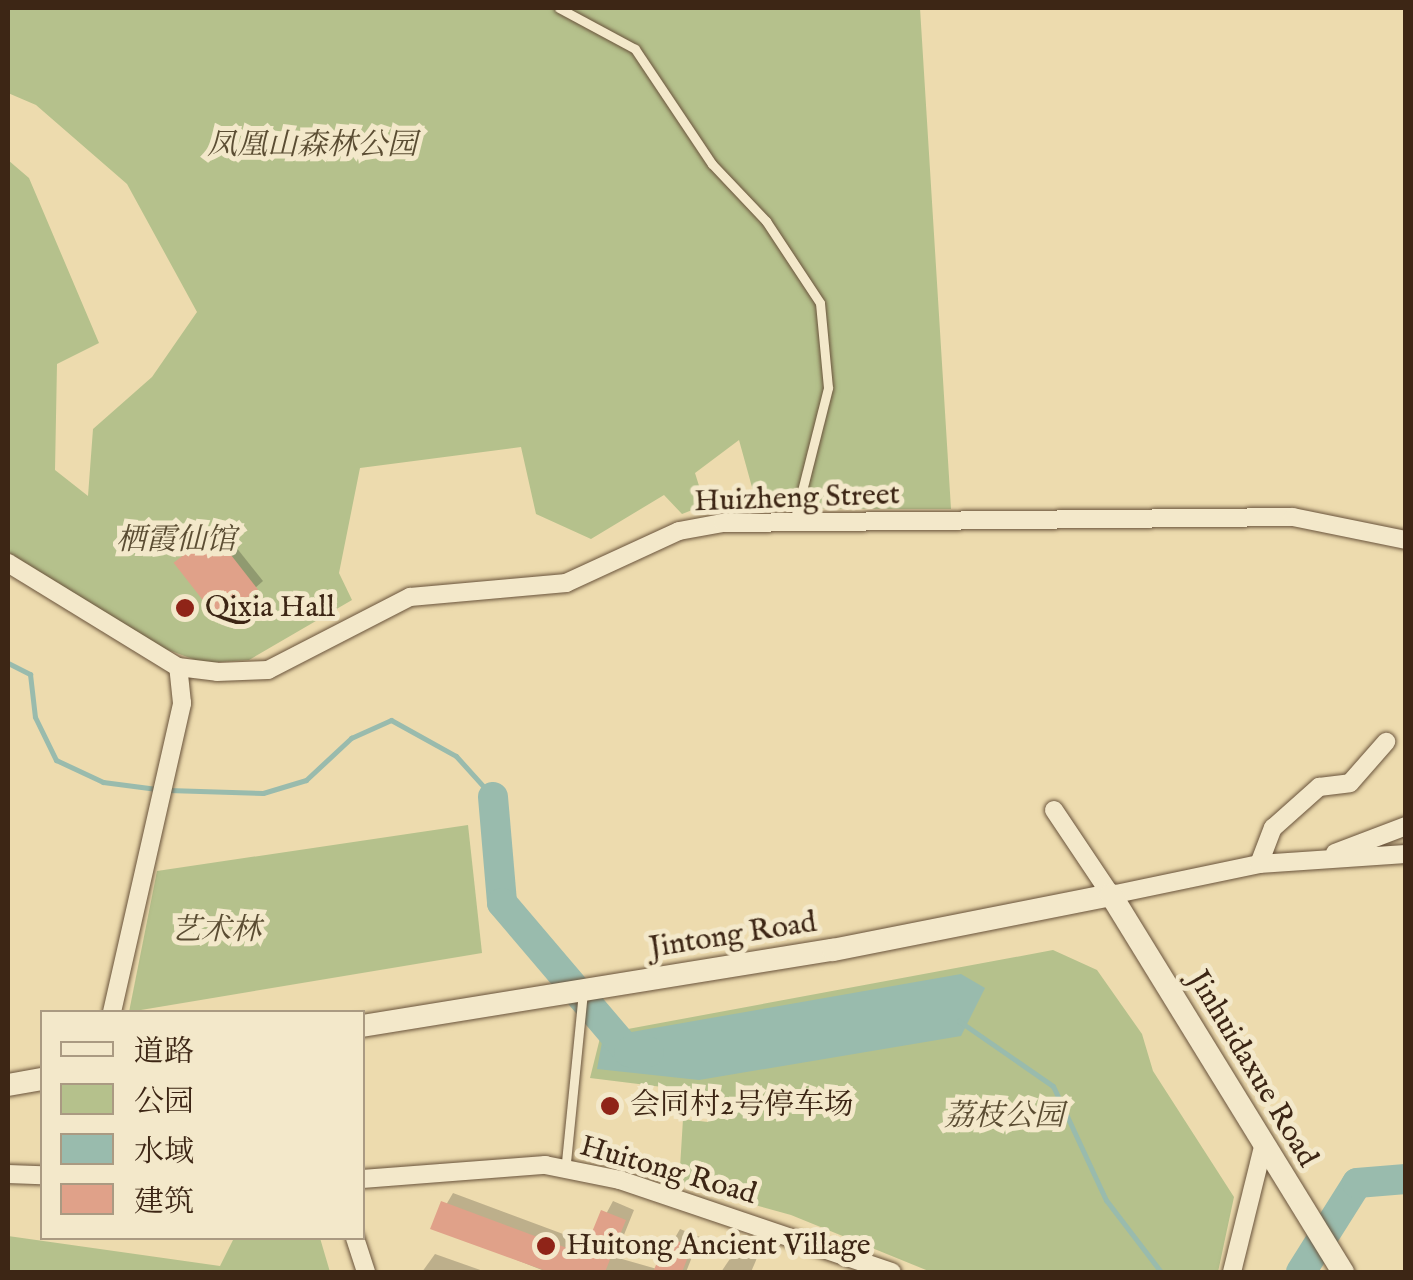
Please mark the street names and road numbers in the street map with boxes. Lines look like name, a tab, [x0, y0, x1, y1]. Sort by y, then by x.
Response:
street label: Huizheng Street	[694, 477, 900, 521]
street label: Jintong Road	[647, 905, 819, 967]
street label: Jinhuidaxue Road	[1179, 964, 1325, 1174]
street label: Huitong Road	[576, 1129, 760, 1213]

